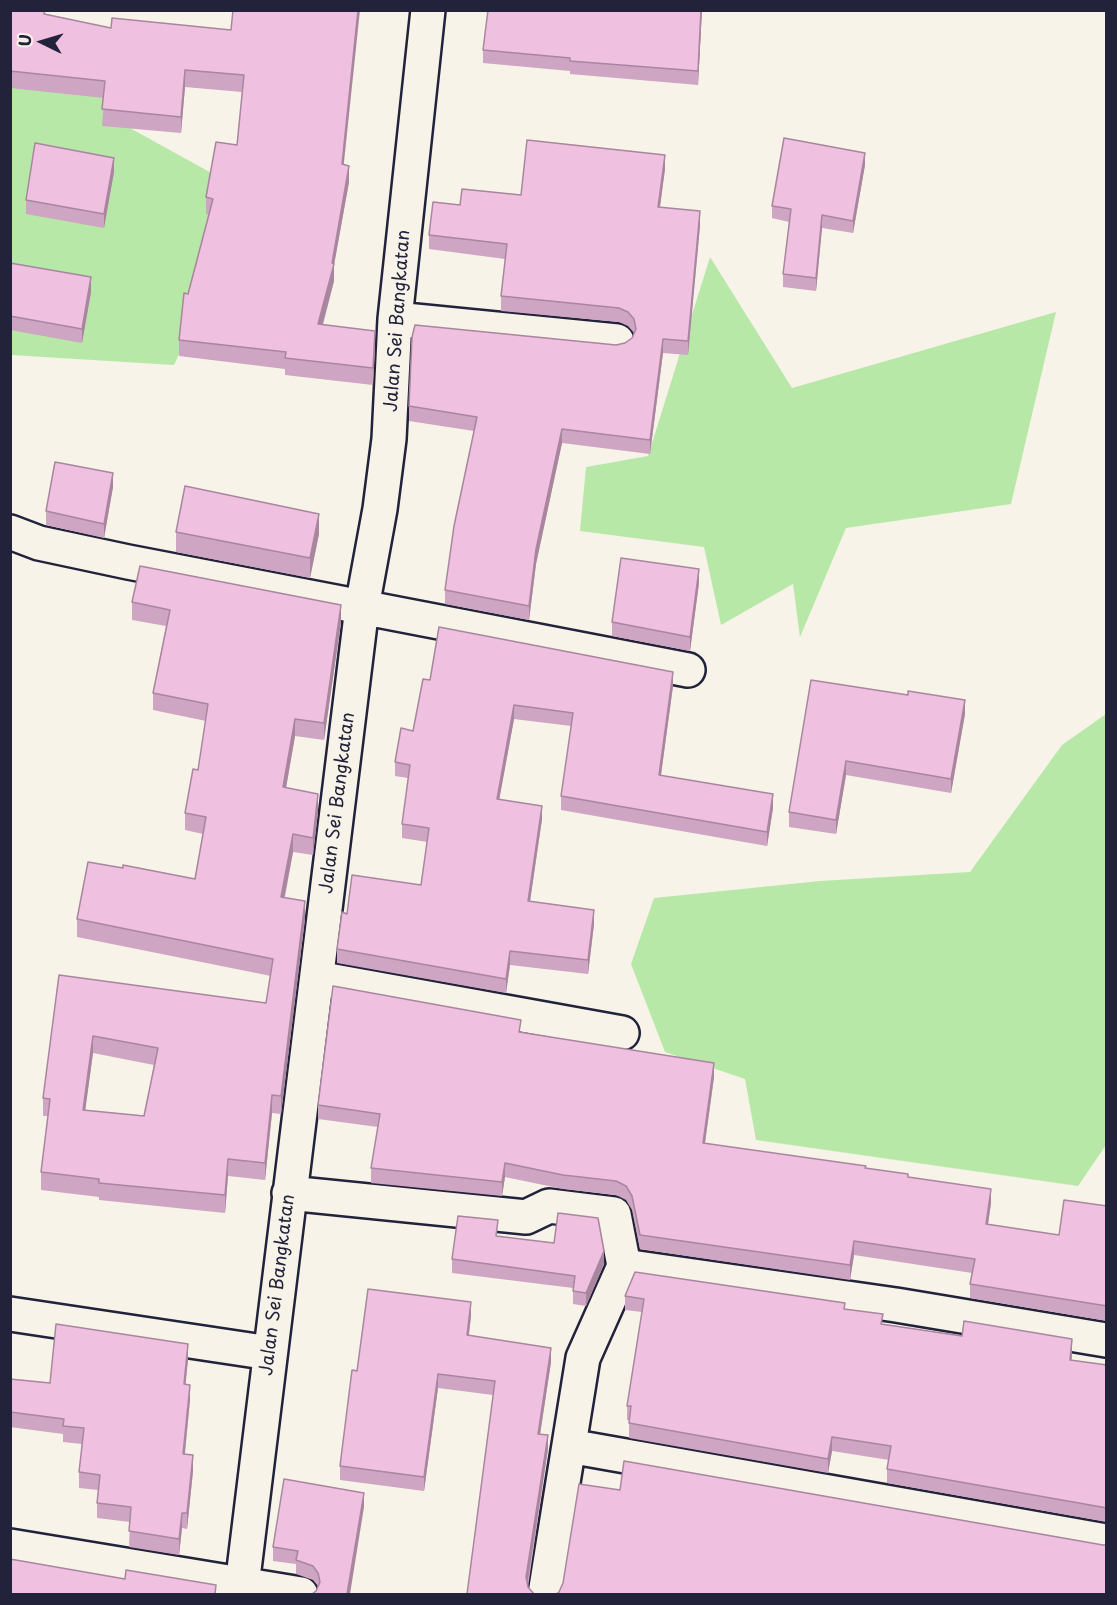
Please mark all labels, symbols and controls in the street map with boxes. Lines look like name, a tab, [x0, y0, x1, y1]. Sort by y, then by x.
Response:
north arrow	[12, 12, 72, 72]
text: U	[12, 33, 37, 48]
street label: Jalan Sei Bangkatan	[381, 229, 415, 413]
street label: Jalan Sei Bangkatan	[316, 711, 360, 895]
street label: Jalan Sei Bangkatan	[256, 1193, 300, 1377]

